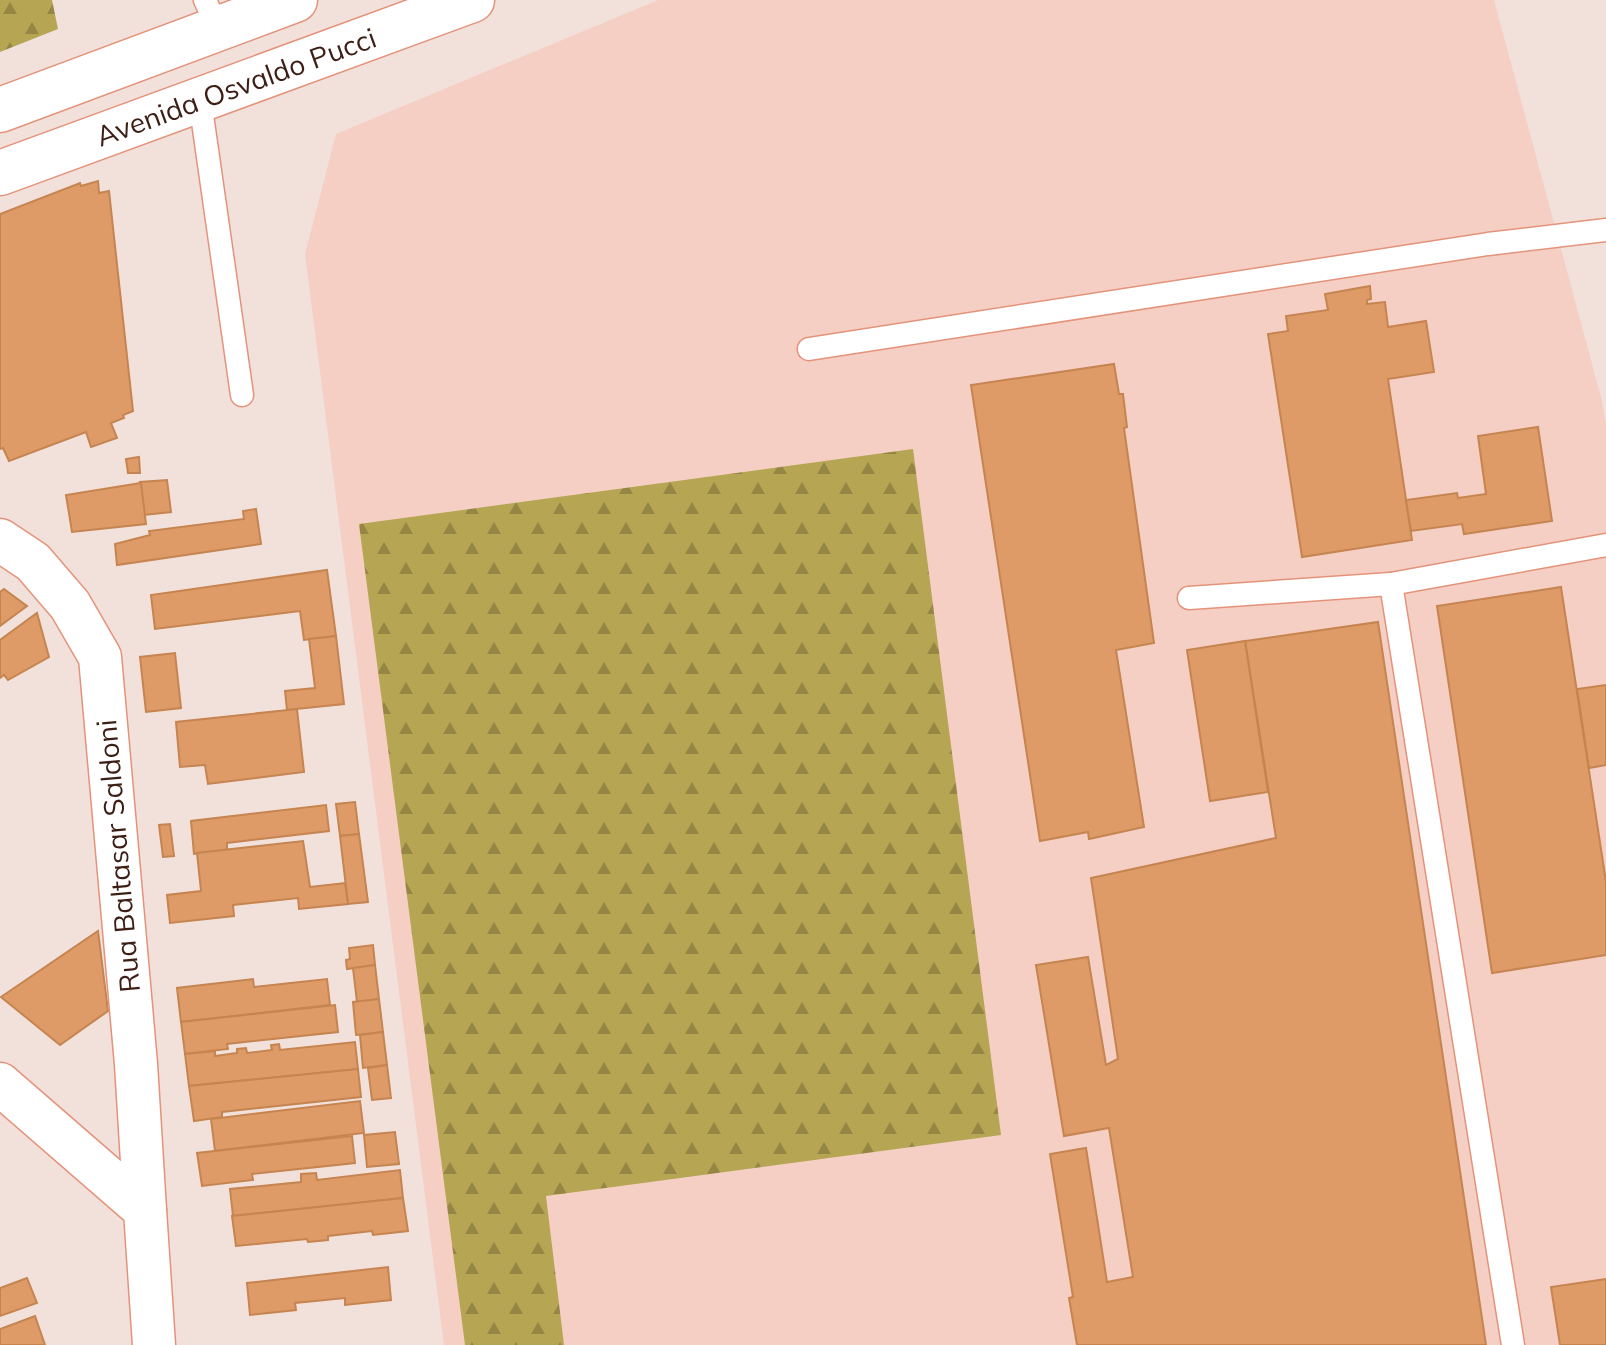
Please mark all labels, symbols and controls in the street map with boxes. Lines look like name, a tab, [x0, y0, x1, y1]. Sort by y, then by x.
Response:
street label: Avenida Osvaldo Pucci	[91, 20, 381, 153]
street label: Rua Baltasar Saldoni	[88, 718, 147, 994]

